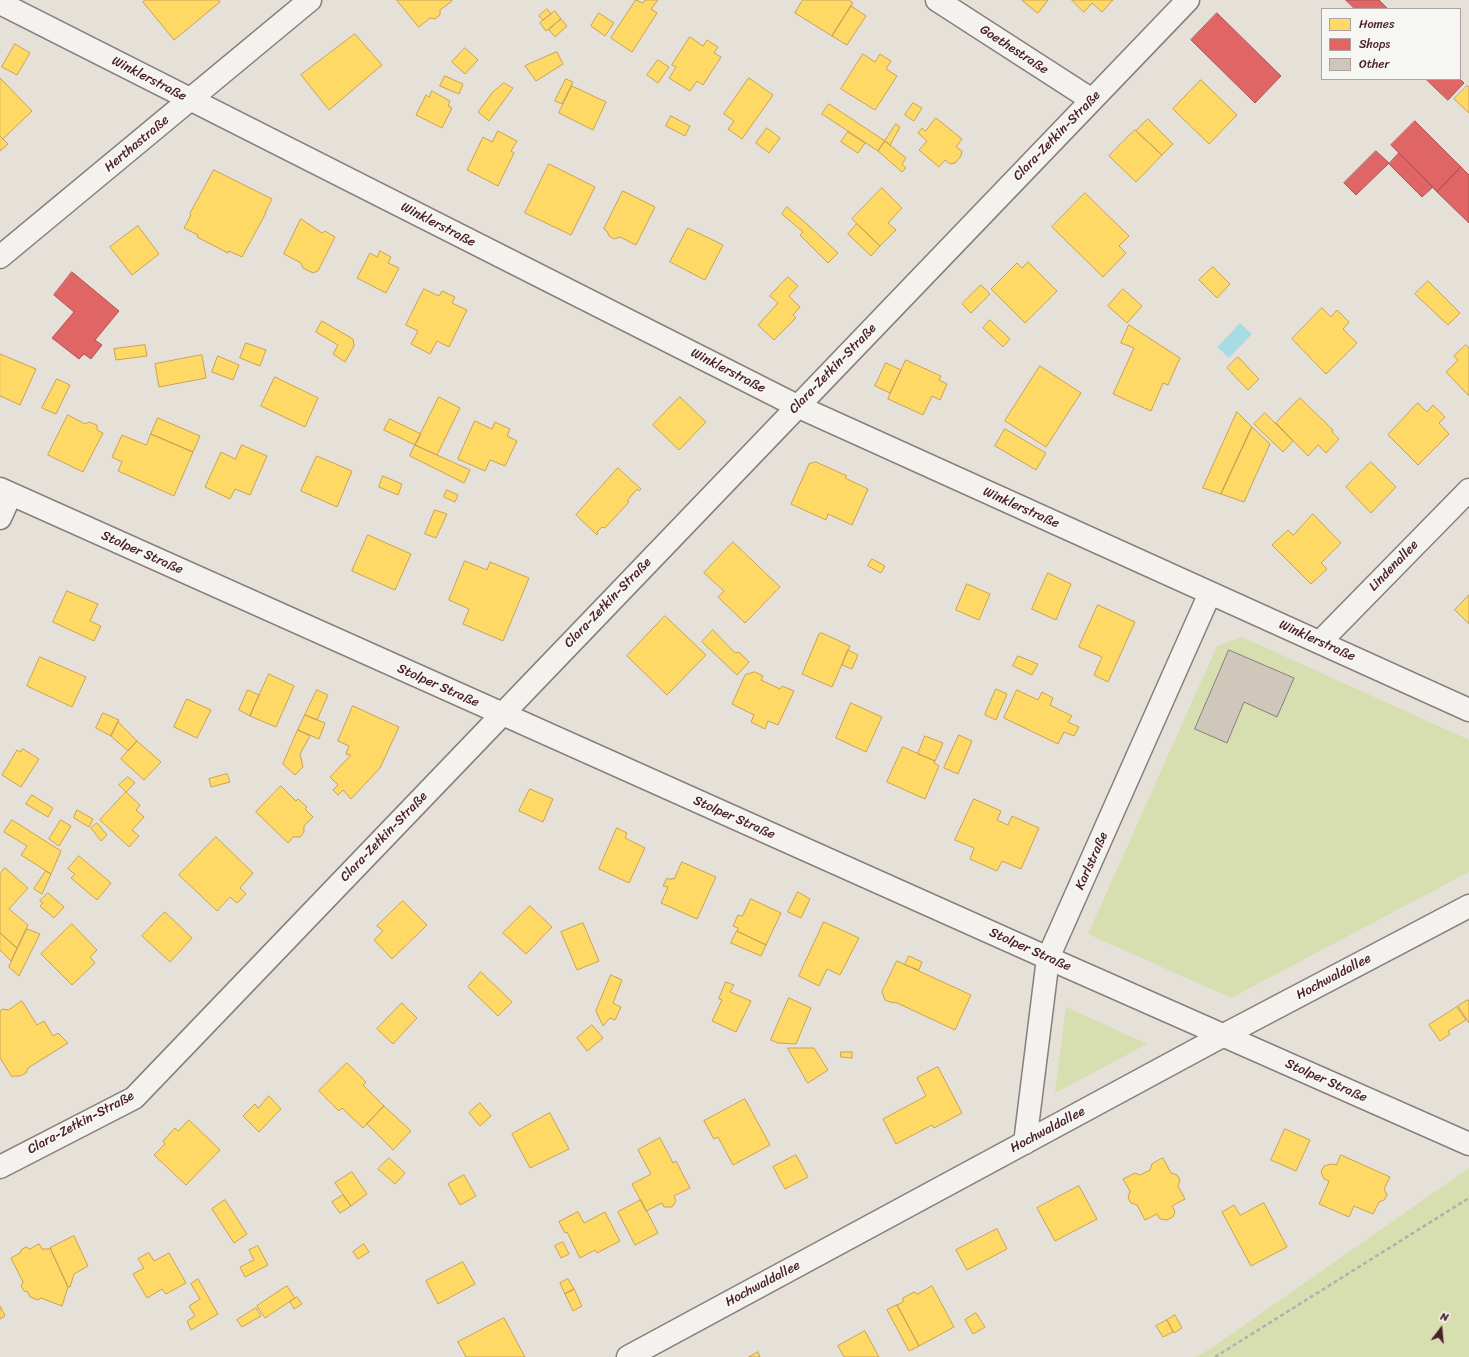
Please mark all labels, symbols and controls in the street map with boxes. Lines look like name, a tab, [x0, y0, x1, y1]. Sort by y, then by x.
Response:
legend	[1321, 8, 1461, 80]
text: Homes	[1359, 13, 1395, 35]
street label: Goethestraße	[977, 22, 1051, 78]
text: Shops	[1359, 33, 1390, 55]
street label: Winklerstraße	[109, 53, 189, 105]
text: Other	[1359, 53, 1389, 75]
street label: Clara-Zetkin-Straße	[1010, 88, 1104, 184]
street label: Herthastraße	[102, 113, 172, 175]
street label: Winklerstraße	[398, 199, 478, 251]
street label: Clara-Zetkin-Straße	[786, 321, 880, 417]
street label: Winklerstraße	[688, 345, 768, 397]
street label: Winklerstraße	[980, 484, 1062, 532]
street label: Stolper Straße	[99, 528, 185, 578]
street label: Lindenallee	[1366, 537, 1422, 595]
street label: Clara-Zetkin-Straße	[561, 555, 655, 651]
street label: Winklerstraße	[1276, 617, 1358, 665]
street label: Stolper Straße	[395, 661, 481, 711]
street label: Clara-Zetkin-Straße	[337, 789, 431, 885]
street label: Stolper Straße	[691, 793, 777, 843]
street label: Karlstraße	[1072, 830, 1112, 892]
street label: Stolper Straße	[987, 925, 1073, 975]
street label: Hochwaldallee	[1294, 951, 1374, 1003]
street label: Stolper Straße	[1283, 1056, 1369, 1106]
street label: Clara-Zetkin-Straße	[25, 1088, 137, 1158]
street label: Hochwaldallee	[1008, 1104, 1088, 1156]
street label: Hochwaldallee	[723, 1258, 803, 1310]
text: N	[1438, 1307, 1451, 1327]
north arrow	[1421, 1309, 1461, 1349]

